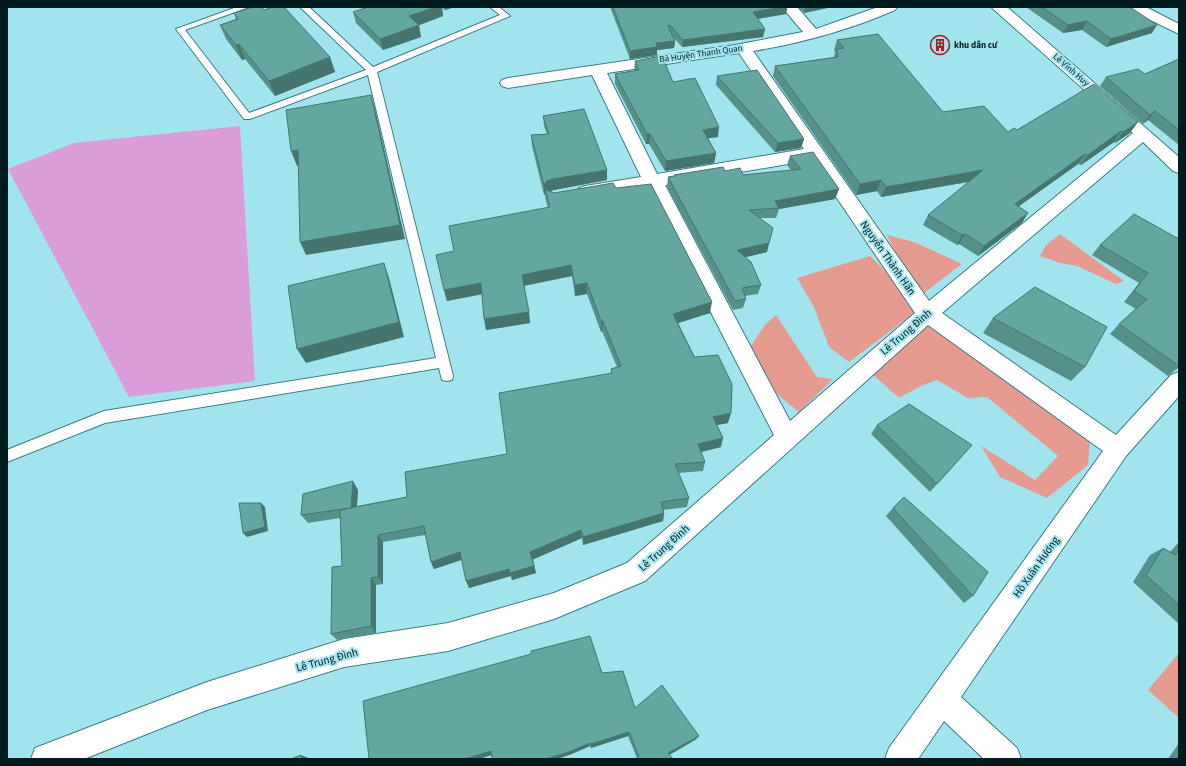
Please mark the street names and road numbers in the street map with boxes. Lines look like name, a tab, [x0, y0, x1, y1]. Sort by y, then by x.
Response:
street label: Bà Huyện Thanh Quan	[659, 42, 744, 66]
street label: Lê Vĩnh Huy	[1050, 50, 1093, 90]
street label: Nguyễn Thành Hãn	[857, 218, 919, 298]
street label: Lê Trung Đình	[877, 305, 935, 358]
street label: Lê Trung Đình	[635, 521, 693, 575]
street label: Hồ Xuân Hương	[1009, 533, 1063, 601]
street label: Lê Trung Đình	[294, 645, 360, 675]

